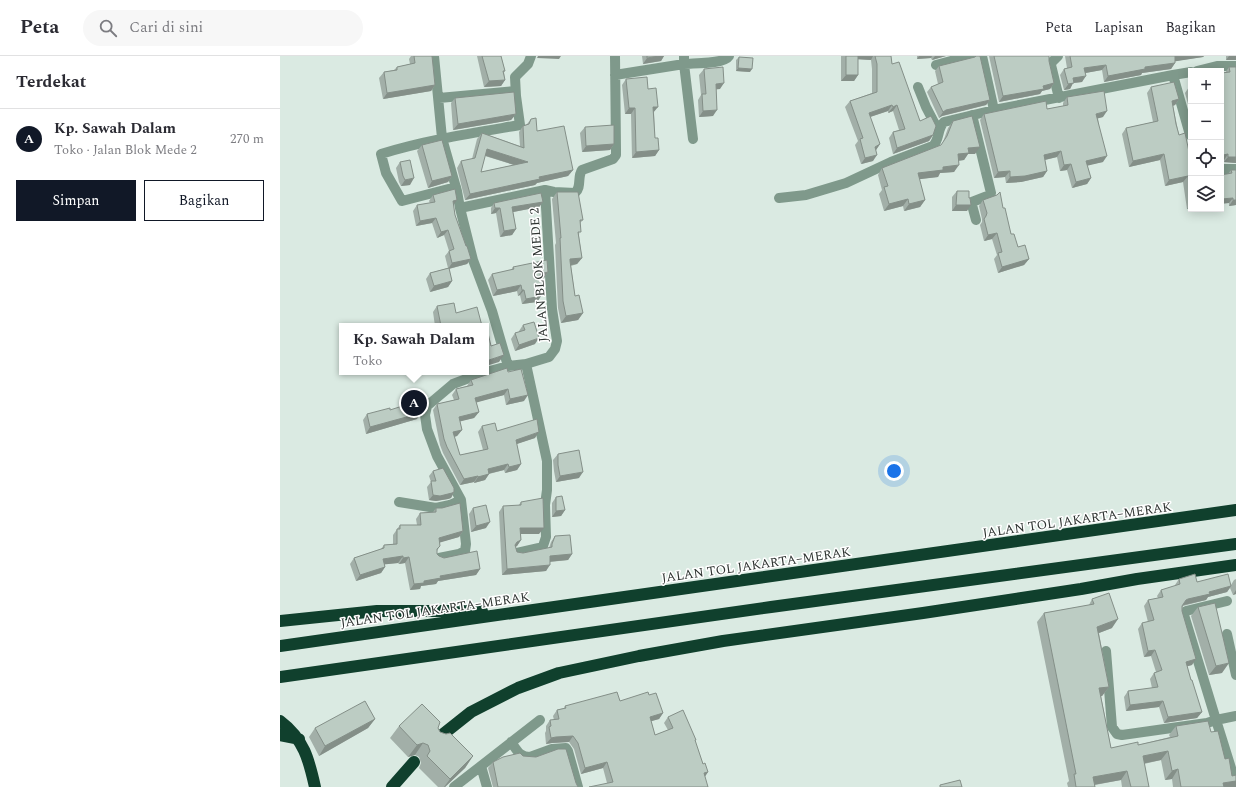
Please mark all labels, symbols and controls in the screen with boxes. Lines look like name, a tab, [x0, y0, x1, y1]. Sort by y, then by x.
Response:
search box	[83, 10, 363, 46]
text: Peta	[20, 13, 59, 42]
text: Cari di sini	[129, 16, 203, 39]
icon: search	[97, 17, 119, 39]
text: Peta	[1045, 17, 1072, 38]
text: Lapisan	[1094, 17, 1143, 38]
text: Bagikan	[1165, 17, 1216, 38]
map controls	[1188, 68, 1224, 212]
button: +	[1188, 68, 1224, 104]
text: Terdekat	[16, 69, 86, 95]
button: −	[1188, 104, 1224, 140]
text: Kp. Sawah Dalam	[54, 117, 176, 140]
text: A	[24, 129, 34, 149]
text: 270 m	[230, 129, 264, 149]
text: Toko · Jalan Blok Mede 2	[54, 140, 197, 160]
button: locate	[1188, 140, 1224, 176]
button: layers	[1188, 176, 1224, 212]
button: Simpan	[16, 180, 136, 221]
button: Bagikan	[144, 180, 264, 221]
street label: JALAN BLOK MEDE 2	[524, 207, 554, 343]
popup	[339, 323, 489, 375]
text: Kp. Sawah Dalam	[353, 328, 475, 351]
text: Toko	[353, 351, 382, 371]
pin: A	[401, 388, 427, 418]
your location	[884, 461, 904, 481]
street label: JALAN TOL JAKARTA–MERAK	[981, 497, 1174, 543]
street label: JALAN TOL JAKARTA–MERAK	[660, 542, 853, 588]
street label: JALAN TOL JAKARTA–MERAK	[339, 587, 532, 633]

